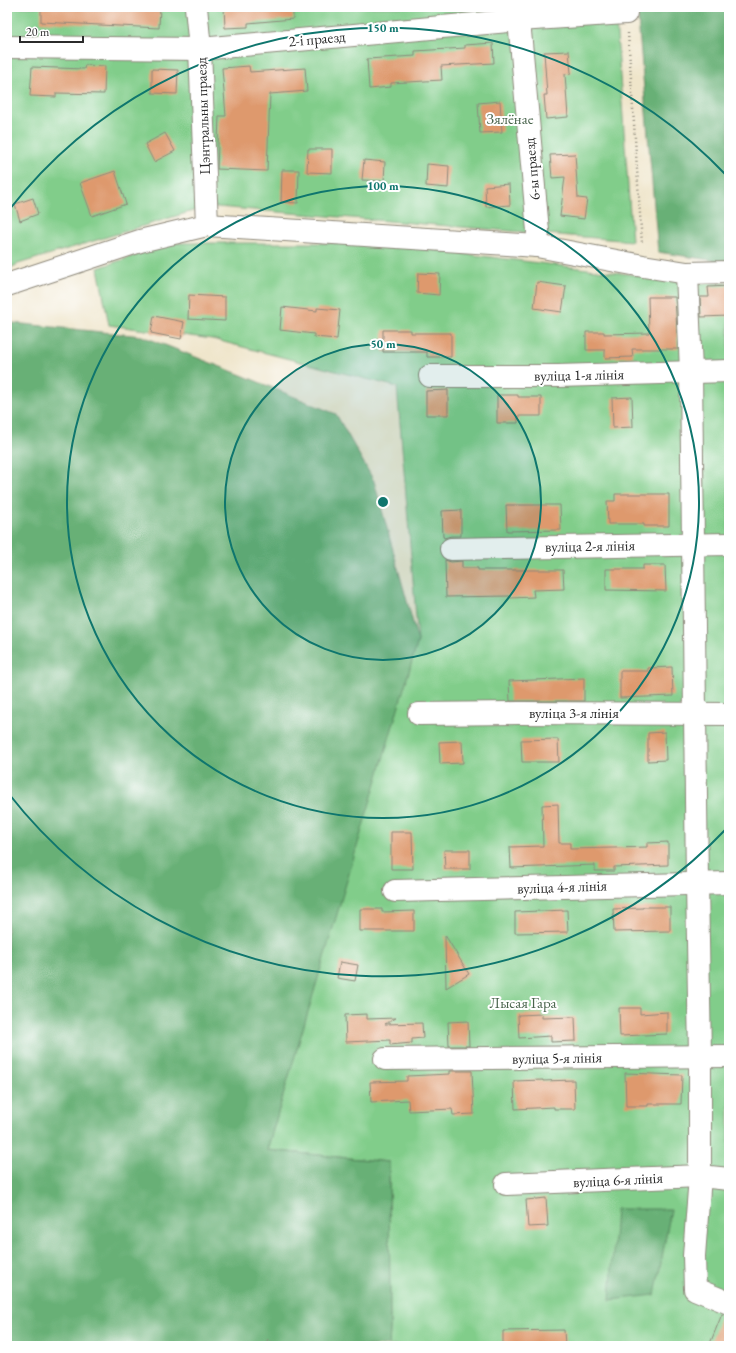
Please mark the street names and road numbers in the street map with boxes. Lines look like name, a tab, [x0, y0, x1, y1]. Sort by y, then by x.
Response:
street label: 2-і праезд	[288, 27, 346, 50]
street label: Цэнтральны праезд	[191, 57, 214, 175]
street label: 6-ы праезд	[519, 137, 544, 201]
street label: вуліца 1-я лінія	[534, 364, 624, 385]
street label: вуліца 2-я лінія	[545, 535, 635, 556]
street label: вуліца 3-я лінія	[529, 703, 619, 722]
street label: вуліца 4-я лінія	[517, 875, 608, 898]
street label: вуліца 5-я лінія	[512, 1047, 602, 1068]
street label: вуліца 6-я лінія	[573, 1168, 664, 1191]

